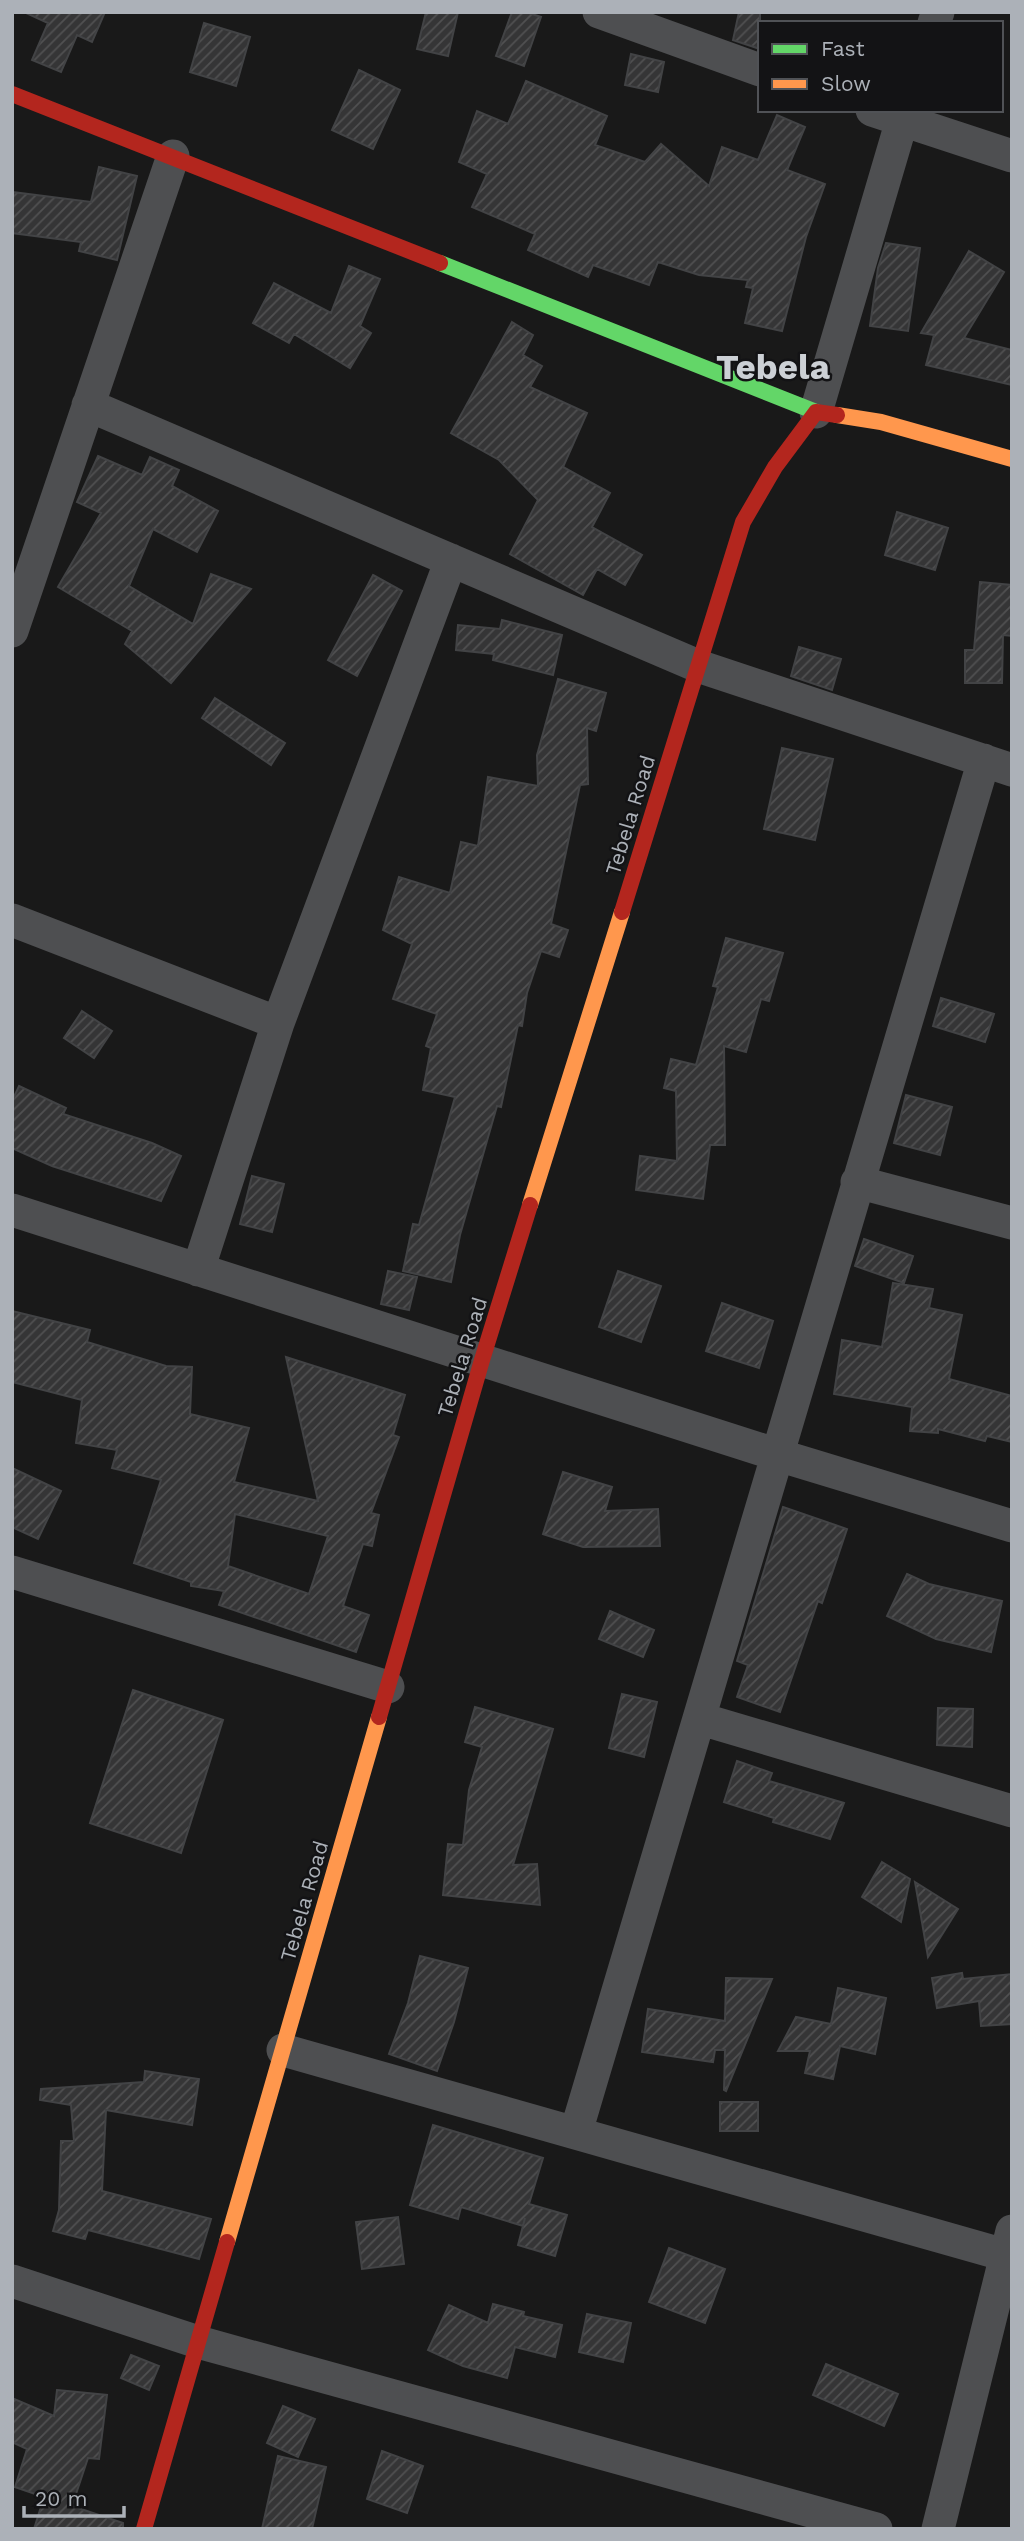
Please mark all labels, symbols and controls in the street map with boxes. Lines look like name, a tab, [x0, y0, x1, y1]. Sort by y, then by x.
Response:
legend	[758, 21, 1003, 112]
text: Fast	[821, 36, 865, 61]
text: Slow	[821, 71, 871, 96]
district label: Tebela	[716, 346, 831, 388]
street label: Tebela Road	[600, 752, 660, 878]
street label: Tebela Road	[432, 1294, 492, 1420]
street label: Tebela Road	[275, 1838, 333, 1964]
scale bar	[24, 2474, 124, 2518]
text: 20 m	[35, 2486, 87, 2511]

